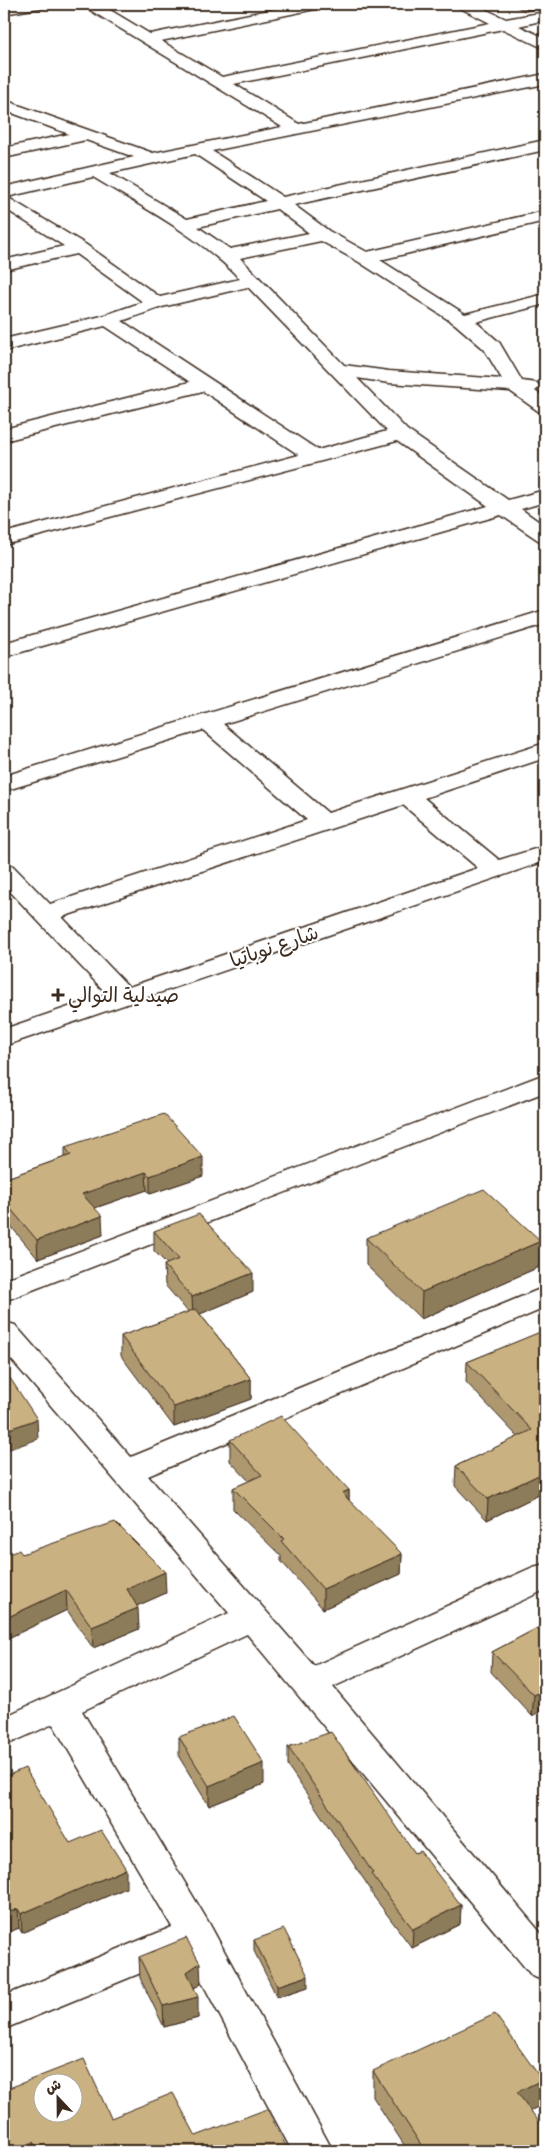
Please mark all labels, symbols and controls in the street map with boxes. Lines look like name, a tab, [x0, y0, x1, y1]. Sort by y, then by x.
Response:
street label: شارع نوباتيا	[227, 920, 322, 974]
place label: صيدلية التوالي	[68, 983, 179, 1013]
marker: صيدلية التوالي	[52, 989, 64, 1001]
north arrow	[32, 2072, 82, 2122]
text: ش	[43, 2076, 64, 2097]

